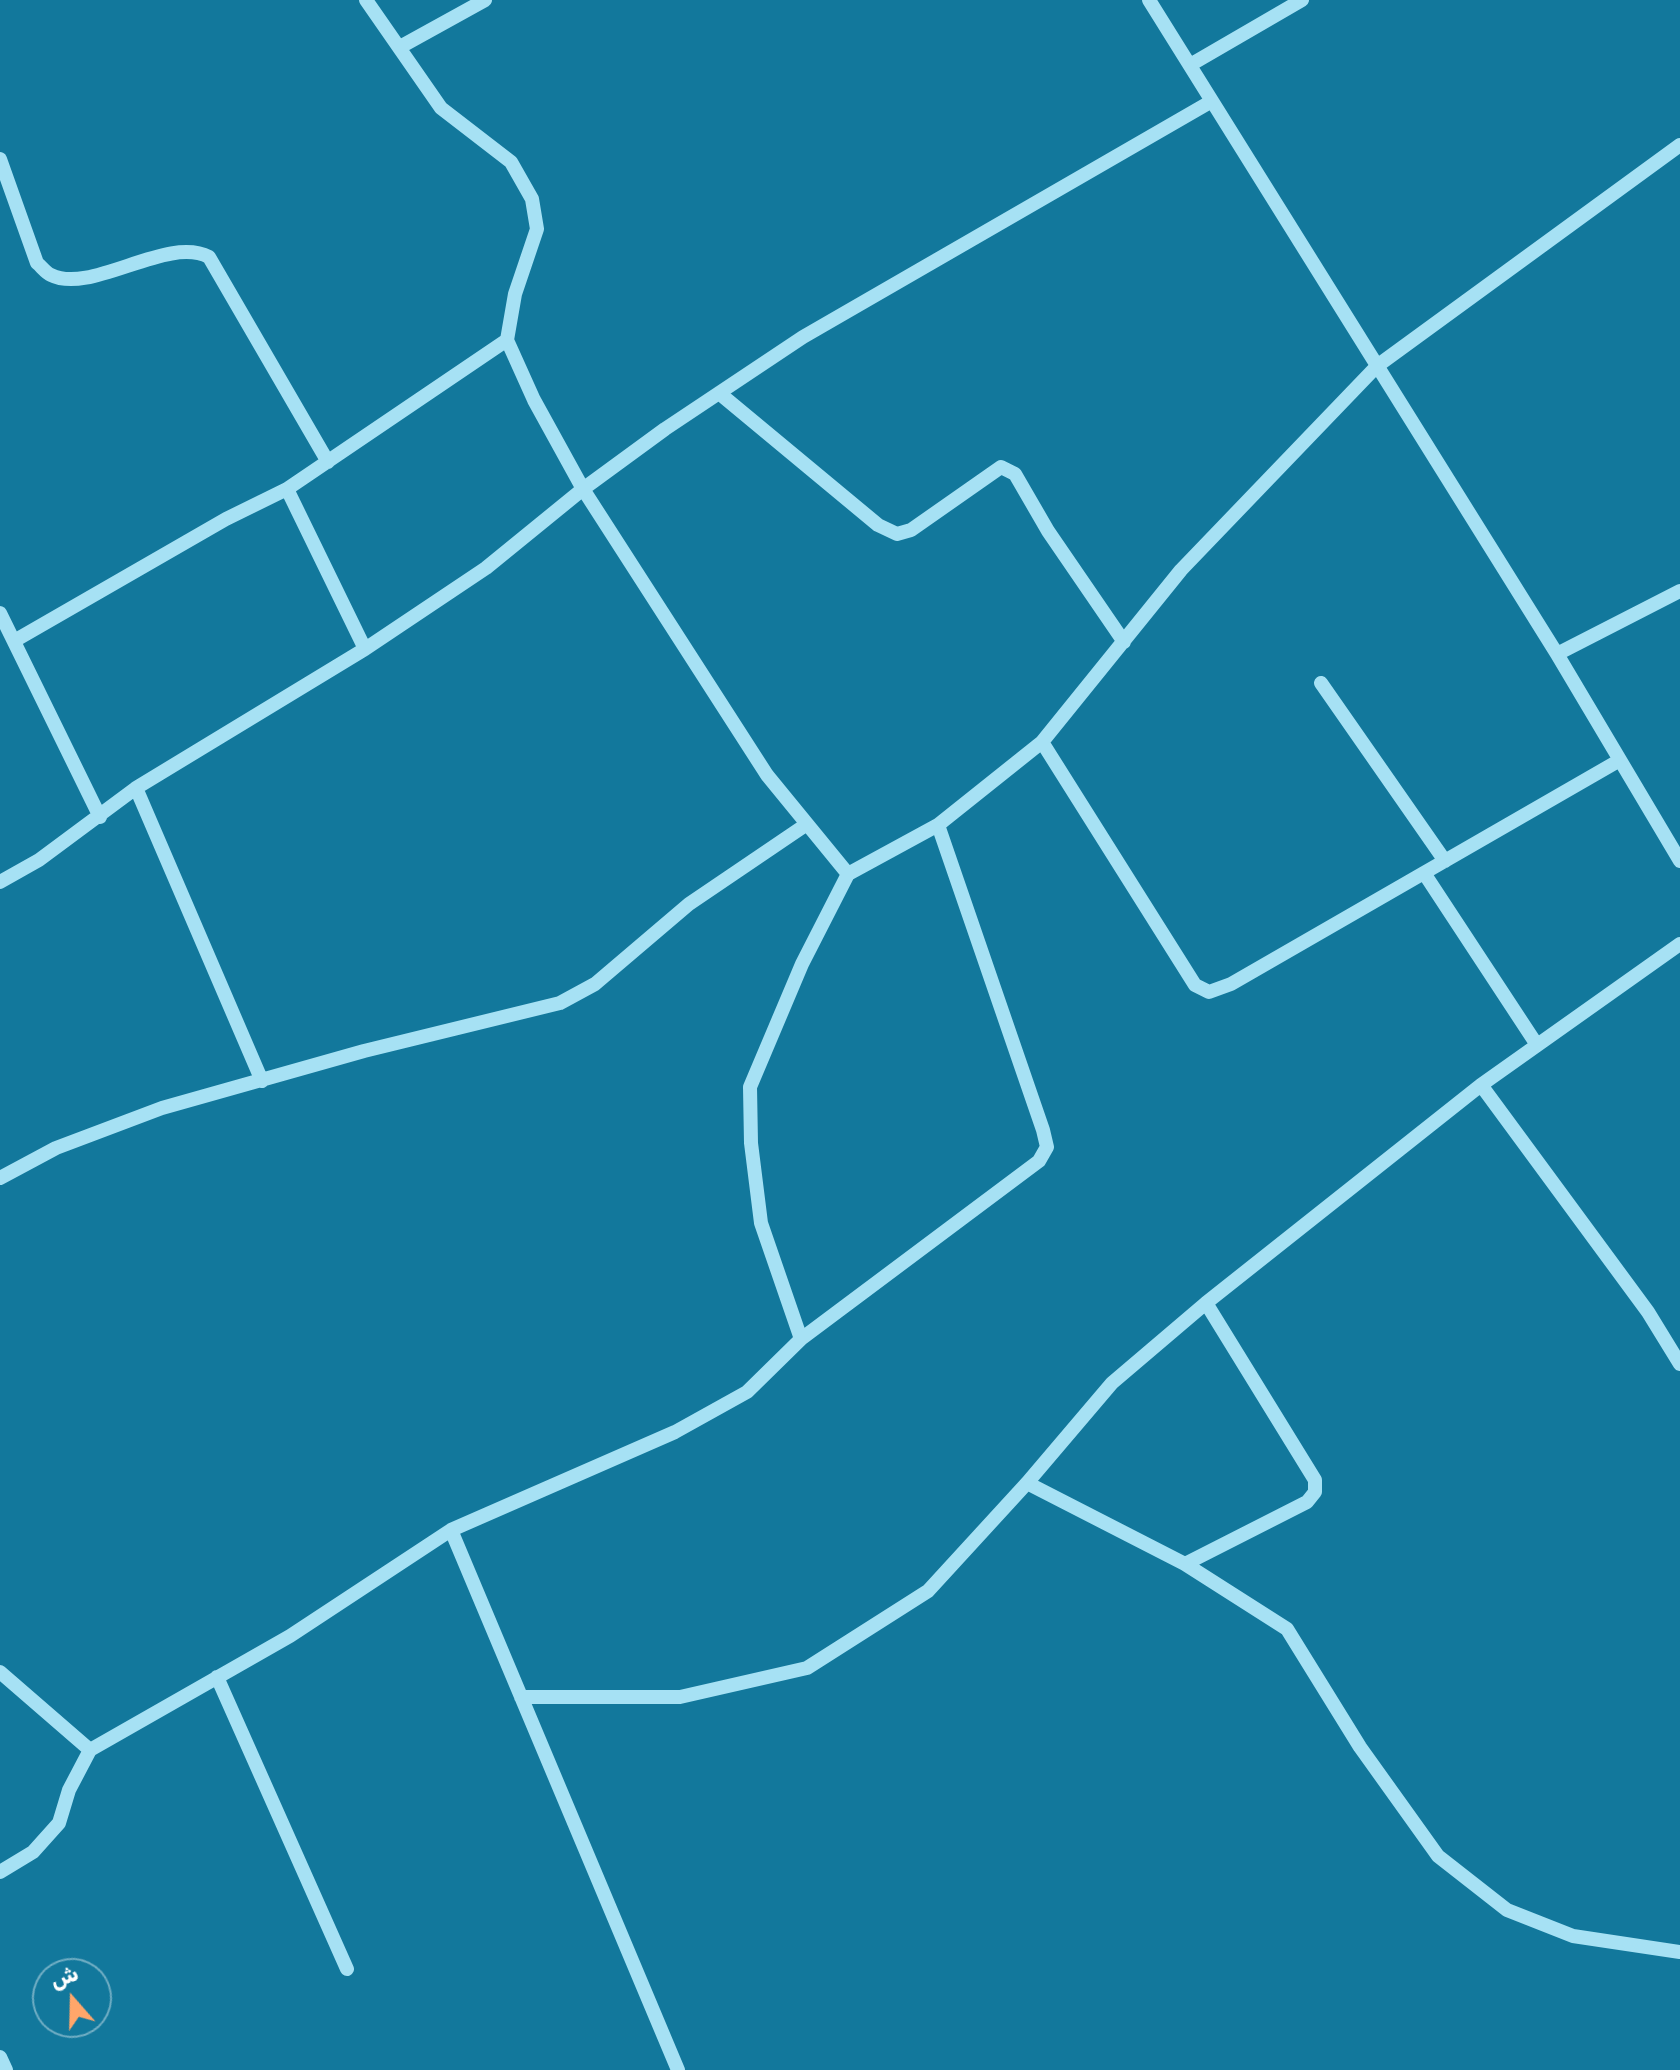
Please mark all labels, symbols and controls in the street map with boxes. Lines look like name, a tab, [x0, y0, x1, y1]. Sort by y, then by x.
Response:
north arrow	[32, 1958, 112, 2038]
text: ش	[47, 1959, 82, 1994]

